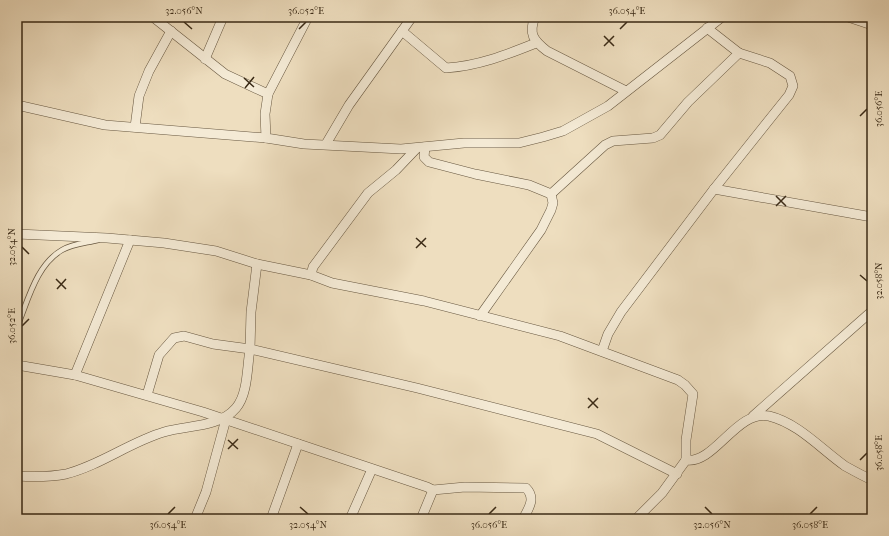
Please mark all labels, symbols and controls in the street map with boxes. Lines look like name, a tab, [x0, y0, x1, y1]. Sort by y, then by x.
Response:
text: 32.056°N	[165, 5, 203, 17]
text: 36.052°E	[288, 5, 324, 17]
text: 36.054°E	[609, 5, 645, 17]
text: 36.056°E	[873, 91, 885, 127]
text: 32.054°N	[6, 228, 18, 266]
text: 32.058°N	[873, 262, 885, 300]
text: 36.052°E	[6, 308, 18, 344]
text: 36.058°E	[873, 435, 885, 471]
text: 36.054°E	[150, 519, 186, 531]
text: 32.054°N	[289, 519, 327, 531]
text: 36.056°E	[471, 519, 507, 531]
text: 32.056°N	[693, 519, 731, 531]
text: 36.058°E	[792, 519, 828, 531]

